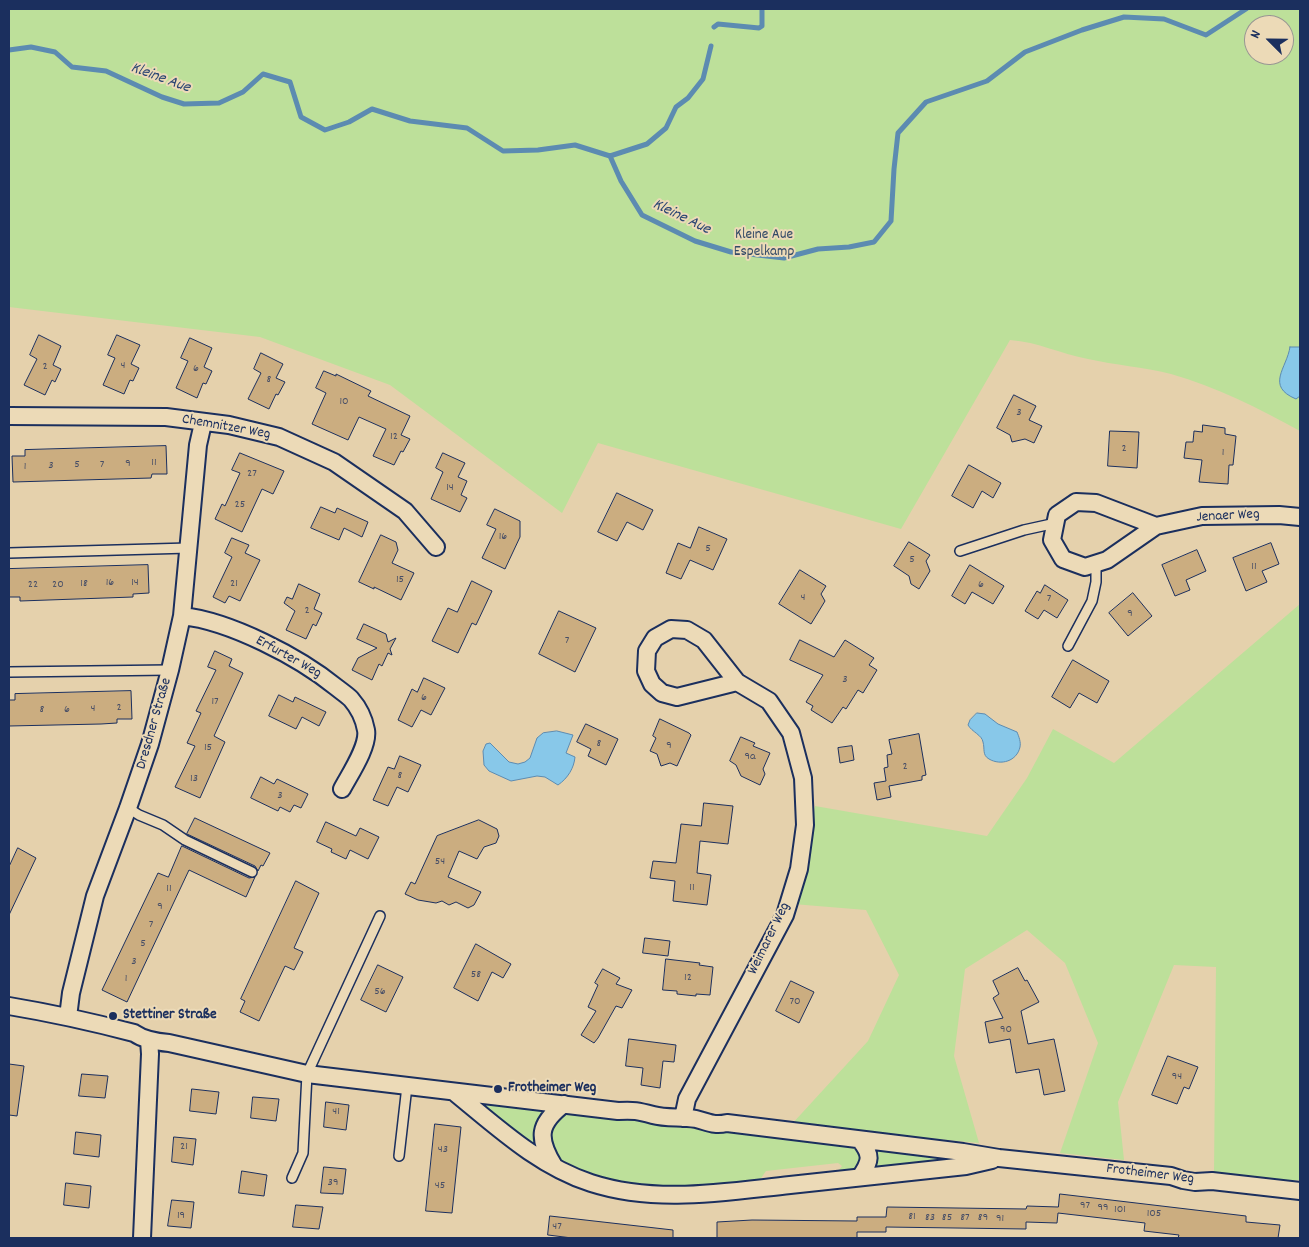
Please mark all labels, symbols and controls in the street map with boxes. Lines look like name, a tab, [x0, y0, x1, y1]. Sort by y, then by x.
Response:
north arrow	[1244, 15, 1294, 65]
text: N	[1246, 27, 1267, 42]
water label: Kleine Aue	[128, 59, 192, 99]
water label: Kleine Aue	[649, 196, 713, 240]
park label: Kleine Aue Espelkamp	[734, 227, 794, 262]
house number: 4	[121, 359, 125, 373]
house number: 2	[42, 360, 48, 374]
house number: 6	[193, 362, 199, 376]
house number: 8	[267, 373, 271, 387]
house number: 10	[339, 395, 349, 409]
house number: 3	[1016, 406, 1022, 420]
street label: Chemnitzer Weg	[180, 411, 272, 445]
house number: 12	[390, 430, 398, 444]
house number: 2	[1121, 442, 1127, 456]
house number: 1	[1222, 446, 1224, 460]
house number: 11	[151, 456, 157, 470]
house number: 9	[125, 457, 131, 471]
house number: 5	[74, 458, 80, 472]
house number: 7	[100, 458, 104, 472]
house number: 3	[48, 459, 54, 473]
house number: 1	[24, 460, 26, 474]
house number: 27	[247, 467, 257, 481]
house number: 14	[446, 481, 454, 495]
house number: 25	[235, 498, 245, 512]
street label: Jenaer Weg	[1196, 506, 1260, 528]
house number: 16	[499, 530, 507, 544]
house number: 5	[705, 542, 711, 556]
house number: 5	[909, 553, 915, 567]
house number: 11	[1251, 560, 1257, 574]
house number: 15	[396, 573, 404, 587]
house number: 16	[106, 576, 114, 590]
house number: 14	[131, 576, 139, 590]
house number: 18	[80, 577, 88, 591]
house number: 21	[230, 577, 238, 591]
house number: 22	[28, 578, 38, 592]
house number: 20	[52, 578, 64, 592]
house number: 6	[978, 578, 984, 592]
house number: 4	[801, 591, 805, 605]
house number: 7	[1047, 592, 1051, 606]
house number: 2	[304, 604, 310, 618]
house number: 9	[1127, 607, 1133, 621]
street label: Erfurter Weg	[252, 633, 324, 683]
house number: 7	[565, 634, 569, 648]
house number: 3	[842, 673, 848, 687]
street label: Dresdner Straße	[133, 676, 177, 772]
house number: 6	[421, 691, 427, 705]
house number: 17	[211, 695, 219, 709]
house number: 2	[116, 701, 122, 715]
house number: 4	[91, 702, 95, 716]
house number: 8	[40, 703, 44, 717]
house number: 6	[64, 703, 70, 717]
house number: 8	[597, 737, 601, 751]
house number: 9	[666, 739, 672, 753]
house number: 15	[204, 741, 212, 755]
house number: 9a	[744, 750, 756, 764]
house number: 2	[902, 760, 908, 774]
house number: 8	[398, 769, 402, 783]
house number: 13	[190, 772, 198, 786]
house number: 3	[277, 789, 283, 803]
house number: 54	[435, 855, 445, 869]
house number: 11	[689, 881, 695, 895]
house number: 11	[166, 882, 172, 896]
house number: 9	[157, 900, 163, 914]
street label: Weimarer Weg	[745, 900, 795, 978]
house number: 7	[149, 918, 153, 932]
house number: 5	[140, 937, 146, 951]
house number: 3	[131, 955, 137, 969]
house number: 58	[471, 968, 481, 982]
house number: 12	[684, 971, 692, 985]
house number: 1	[125, 972, 127, 986]
house number: 56	[374, 985, 386, 999]
house number: 70	[789, 995, 801, 1009]
place label: Stettiner Straße	[123, 1007, 217, 1025]
marker: Stettiner Straße	[107, 1010, 119, 1022]
house number: 90	[1000, 1023, 1012, 1037]
house number: 94	[1172, 1070, 1182, 1084]
place label: Frotheimer Weg	[508, 1080, 596, 1098]
marker: Frotheimer Weg	[492, 1083, 504, 1095]
house number: 41	[332, 1105, 340, 1119]
house number: 21	[180, 1140, 188, 1154]
house number: 43	[438, 1143, 448, 1157]
street label: Frotheimer Weg	[1105, 1161, 1195, 1189]
house number: 39	[328, 1176, 338, 1190]
house number: 45	[435, 1179, 445, 1193]
house number: 97	[1080, 1199, 1090, 1213]
house number: 99	[1098, 1201, 1108, 1215]
house number: 101	[1114, 1203, 1126, 1217]
house number: 105	[1147, 1207, 1161, 1221]
house number: 19	[177, 1209, 185, 1223]
house number: 81	[908, 1210, 916, 1224]
house number: 83	[925, 1211, 935, 1225]
house number: 85	[942, 1211, 952, 1225]
house number: 87	[960, 1211, 970, 1225]
house number: 89	[978, 1211, 988, 1225]
house number: 91	[996, 1212, 1004, 1226]
house number: 47	[552, 1220, 562, 1234]

